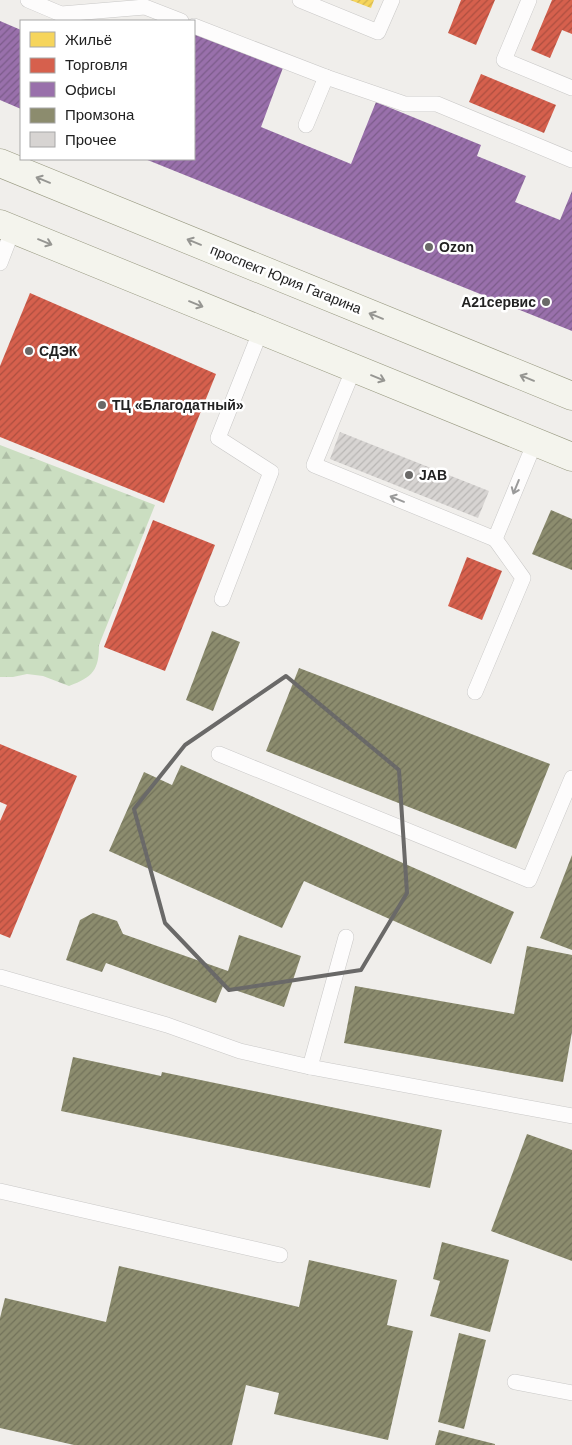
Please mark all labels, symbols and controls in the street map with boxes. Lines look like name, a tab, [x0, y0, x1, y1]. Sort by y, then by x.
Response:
legend	[20, 20, 195, 160]
text: Жильё	[65, 31, 112, 48]
text: Торговля	[65, 56, 128, 73]
text: Офисы	[65, 81, 116, 98]
text: Промзона	[65, 106, 135, 123]
text: Прочее	[65, 131, 117, 148]
one-way arrow	[36, 175, 51, 184]
one-way arrow	[186, 236, 201, 245]
one-way arrow	[37, 238, 52, 247]
place label: Ozon	[439, 239, 474, 255]
street label: проспект Юрия Гагарина	[208, 241, 364, 317]
marker: Ozon	[423, 241, 435, 253]
place label: А21сервис	[461, 294, 536, 310]
marker: А21сервис	[540, 296, 552, 308]
one-way arrow	[188, 300, 203, 309]
one-way arrow	[369, 311, 385, 320]
place label: СДЭК	[39, 343, 78, 359]
marker: СДЭК	[23, 345, 35, 357]
one-way arrow	[520, 372, 535, 382]
one-way arrow	[370, 374, 385, 384]
place label: ТЦ «Благодатный»	[112, 397, 244, 413]
marker: ТЦ «Благодатный»	[96, 399, 108, 411]
place label: JAB	[419, 467, 447, 483]
marker: JAB	[403, 469, 415, 481]
one-way arrow	[511, 479, 521, 494]
one-way arrow	[390, 493, 405, 503]

